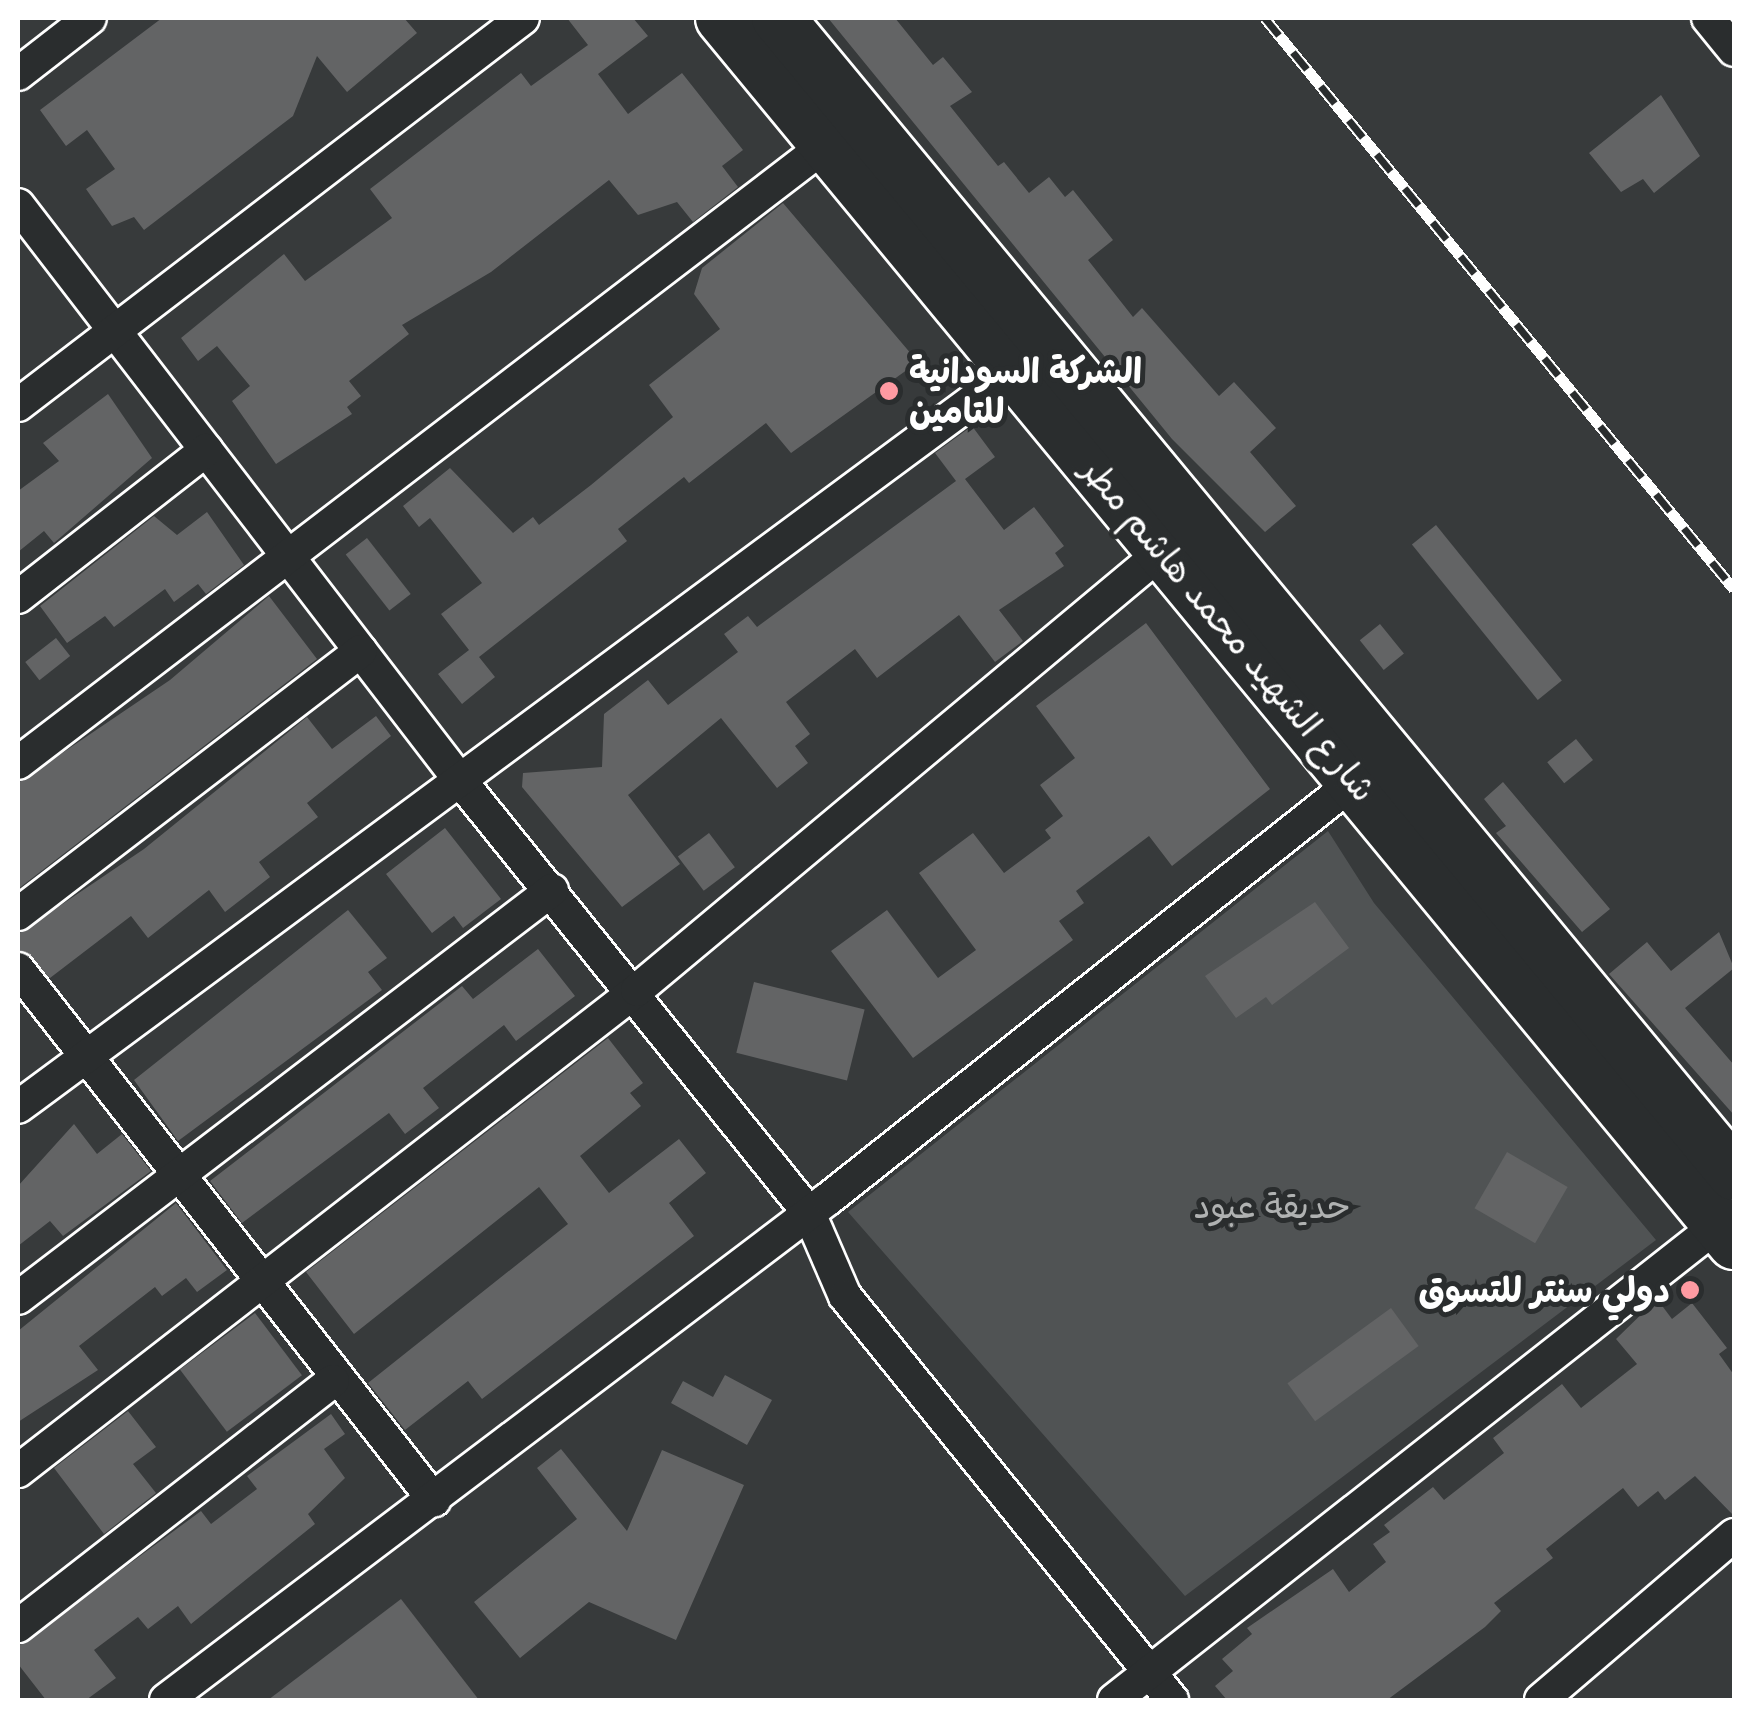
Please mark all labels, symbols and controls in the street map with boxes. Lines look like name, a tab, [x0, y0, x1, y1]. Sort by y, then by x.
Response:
place label: الشركة السودانية للتامين	[909, 350, 1142, 432]
marker: الشركة السودانية للتامين	[878, 380, 900, 402]
street label: شارع الشهيد محمد هاشم مطر	[1073, 450, 1385, 810]
park label: حديقة عبود	[1193, 1185, 1351, 1227]
place label: دولي سنتر للتسوق	[1418, 1269, 1670, 1311]
marker: دولي سنتر للتسوق	[1679, 1279, 1701, 1301]

